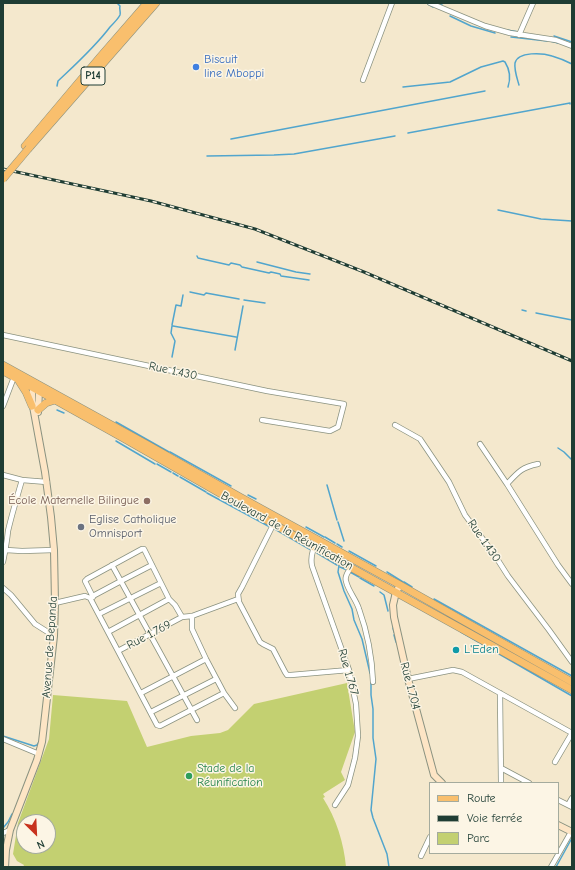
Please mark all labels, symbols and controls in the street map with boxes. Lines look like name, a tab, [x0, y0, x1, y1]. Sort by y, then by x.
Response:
place label: Biscuit line Mboppi	[204, 53, 264, 81]
marker: Biscuit line Mboppi	[191, 62, 201, 72]
road number: P14	[81, 67, 105, 85]
street label: Rue 1.430	[147, 359, 199, 383]
street label: Boulevard de la Réunification	[218, 489, 356, 573]
place label: École Maternelle Bilingue	[8, 494, 139, 508]
marker: École Maternelle Bilingue	[142, 496, 152, 506]
place label: Eglise Catholique Omnisport	[89, 513, 176, 541]
street label: Rue 1.430	[464, 517, 504, 565]
marker: Eglise Catholique Omnisport	[76, 522, 86, 532]
street label: Avenue de Bepanda	[39, 596, 61, 698]
street label: Rue 1.769	[124, 617, 174, 653]
place label: L'Eden	[464, 643, 499, 657]
marker: L'Eden	[451, 645, 461, 655]
street label: Rue 1.767	[335, 647, 361, 697]
street label: Rue 1.704	[397, 661, 423, 711]
place label: Stade de la Réunification	[197, 762, 263, 790]
marker: Stade de la Réunification	[184, 771, 194, 781]
legend	[429, 782, 559, 854]
text: Route	[467, 791, 496, 805]
text: Voie ferrée	[467, 811, 522, 825]
north arrow	[16, 814, 56, 854]
text: Parc	[467, 831, 490, 845]
text: N	[35, 837, 47, 852]

